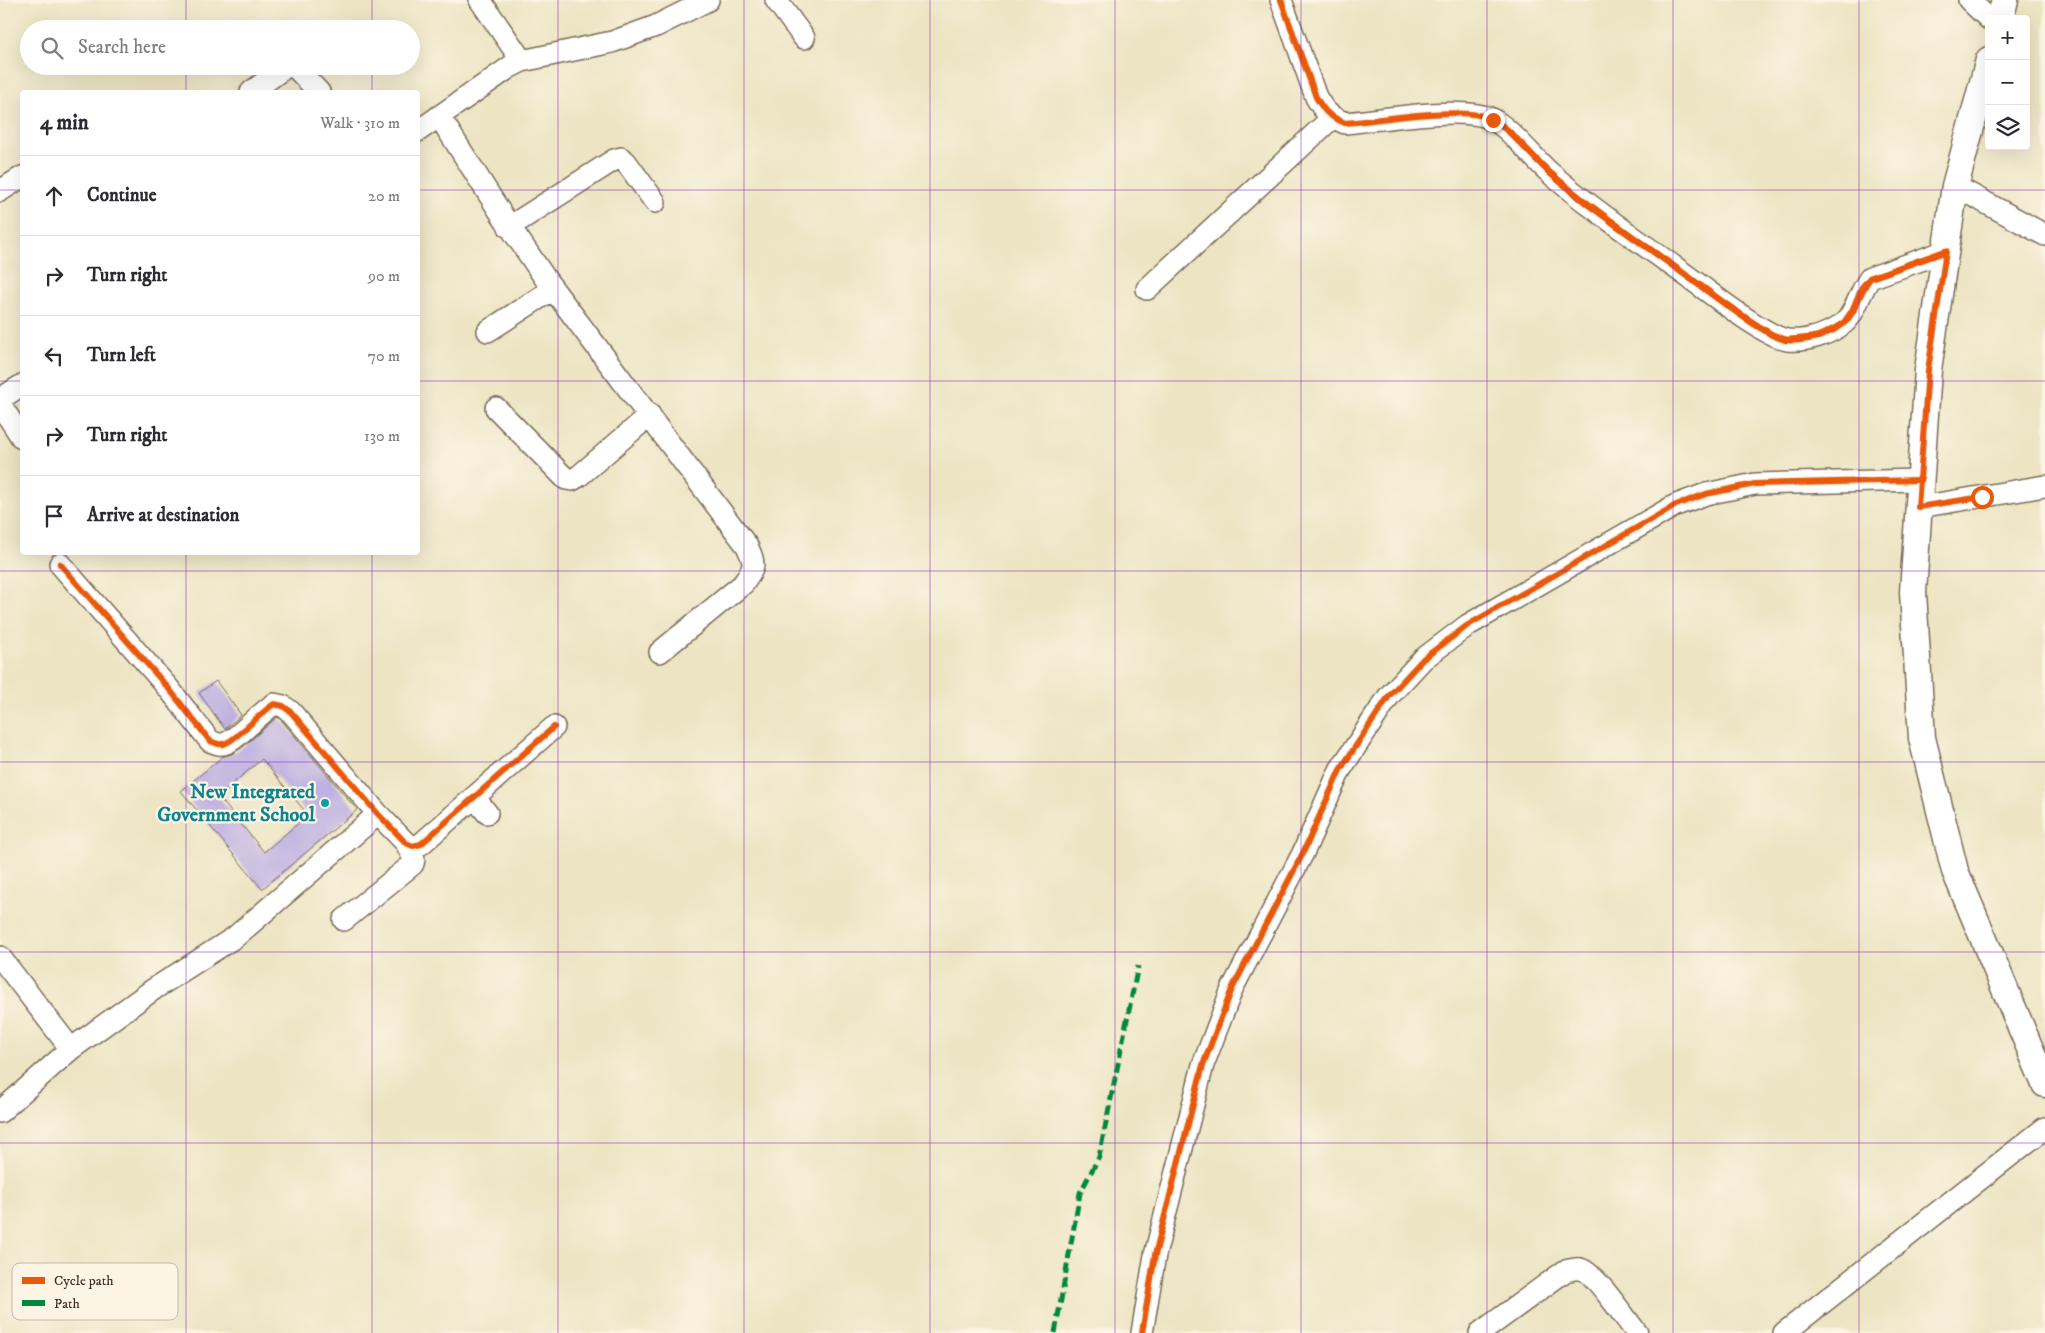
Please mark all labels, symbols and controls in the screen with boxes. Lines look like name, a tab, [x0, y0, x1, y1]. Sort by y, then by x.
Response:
map controls	[1985, 15, 2030, 150]
button: +	[1985, 15, 2030, 60]
search box	[20, 20, 420, 75]
icon: search	[38, 34, 66, 62]
text: Search here	[78, 36, 166, 59]
button: −	[1985, 60, 2030, 105]
button: layers	[1985, 105, 2030, 150]
route end	[1482, 109, 1505, 132]
text: 4 min	[40, 110, 89, 136]
text: Walk · 310 m	[320, 113, 400, 133]
icon: ahead	[40, 182, 68, 210]
text: Continue	[87, 184, 157, 207]
text: 20 m	[368, 186, 400, 206]
icon: right	[40, 262, 68, 290]
text: Turn right	[87, 264, 167, 287]
text: 90 m	[368, 266, 400, 286]
icon: left	[40, 342, 68, 370]
text: Turn left	[87, 344, 156, 367]
text: 70 m	[368, 346, 400, 366]
icon: right	[40, 422, 68, 450]
text: Turn right	[87, 424, 167, 447]
text: 130 m	[364, 426, 400, 446]
route start	[1971, 486, 1994, 509]
icon: arrive	[40, 502, 68, 530]
text: Arrive at destination	[87, 504, 239, 527]
place label: New Integrated Government School	[157, 780, 316, 828]
marker: New Integrated Government School	[319, 797, 331, 809]
legend	[12, 1263, 178, 1320]
text: Cycle path	[54, 1272, 114, 1290]
text: Path	[54, 1295, 81, 1313]

